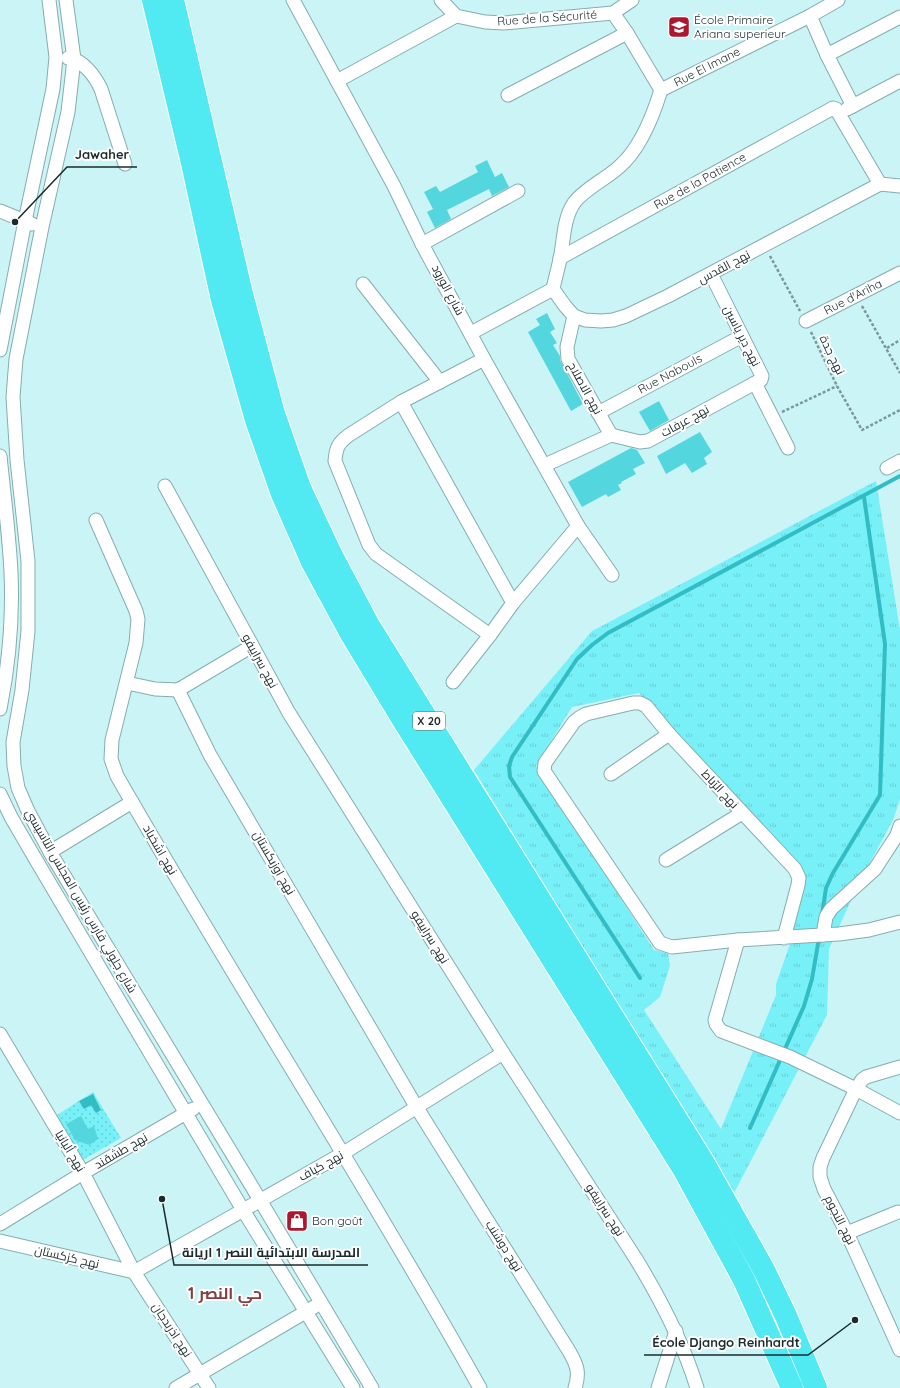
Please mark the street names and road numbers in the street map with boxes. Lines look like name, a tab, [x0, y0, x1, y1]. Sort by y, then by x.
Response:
street label: Rue de la Sécurité	[497, 7, 598, 28]
street label: Rue El Imane	[671, 43, 743, 90]
street label: Rue de la Patience	[651, 149, 749, 212]
street label: نهج القدس	[695, 247, 753, 287]
street label: شارع الورود	[428, 262, 468, 318]
street label: Rue d'Ariha	[821, 275, 884, 318]
street label: نهج دير ياسين	[720, 303, 764, 369]
street label: نهج جدة	[816, 333, 848, 377]
street label: Rue Nabouls	[635, 350, 705, 397]
street label: نهج الاصلاح	[564, 359, 606, 417]
street label: نهج عرفات	[658, 401, 712, 441]
street label: نهج سراييفو	[239, 631, 281, 691]
road number: X 20	[413, 712, 445, 730]
street label: نهج الرّباط	[698, 766, 742, 812]
street label: شارع جلولي فارس رئيس المجلس التاسيسي	[20, 806, 140, 997]
street label: نهج اشخباد	[139, 822, 181, 878]
street label: نهج اوزبكستان	[249, 828, 299, 898]
street label: نهج سراييفو	[407, 907, 453, 967]
street label: نهج ألبانيا	[51, 1127, 89, 1175]
street label: نهج طشقند	[92, 1129, 150, 1173]
street label: نهج كياف	[296, 1147, 346, 1185]
street label: نهج سراييفو	[582, 1181, 628, 1239]
street label: نهج النجوم	[821, 1192, 859, 1248]
street label: نهج دوشنب	[482, 1217, 526, 1275]
street label: نهج كزكستان	[33, 1242, 101, 1272]
street label: نهج اذربدجان	[148, 1300, 196, 1360]

